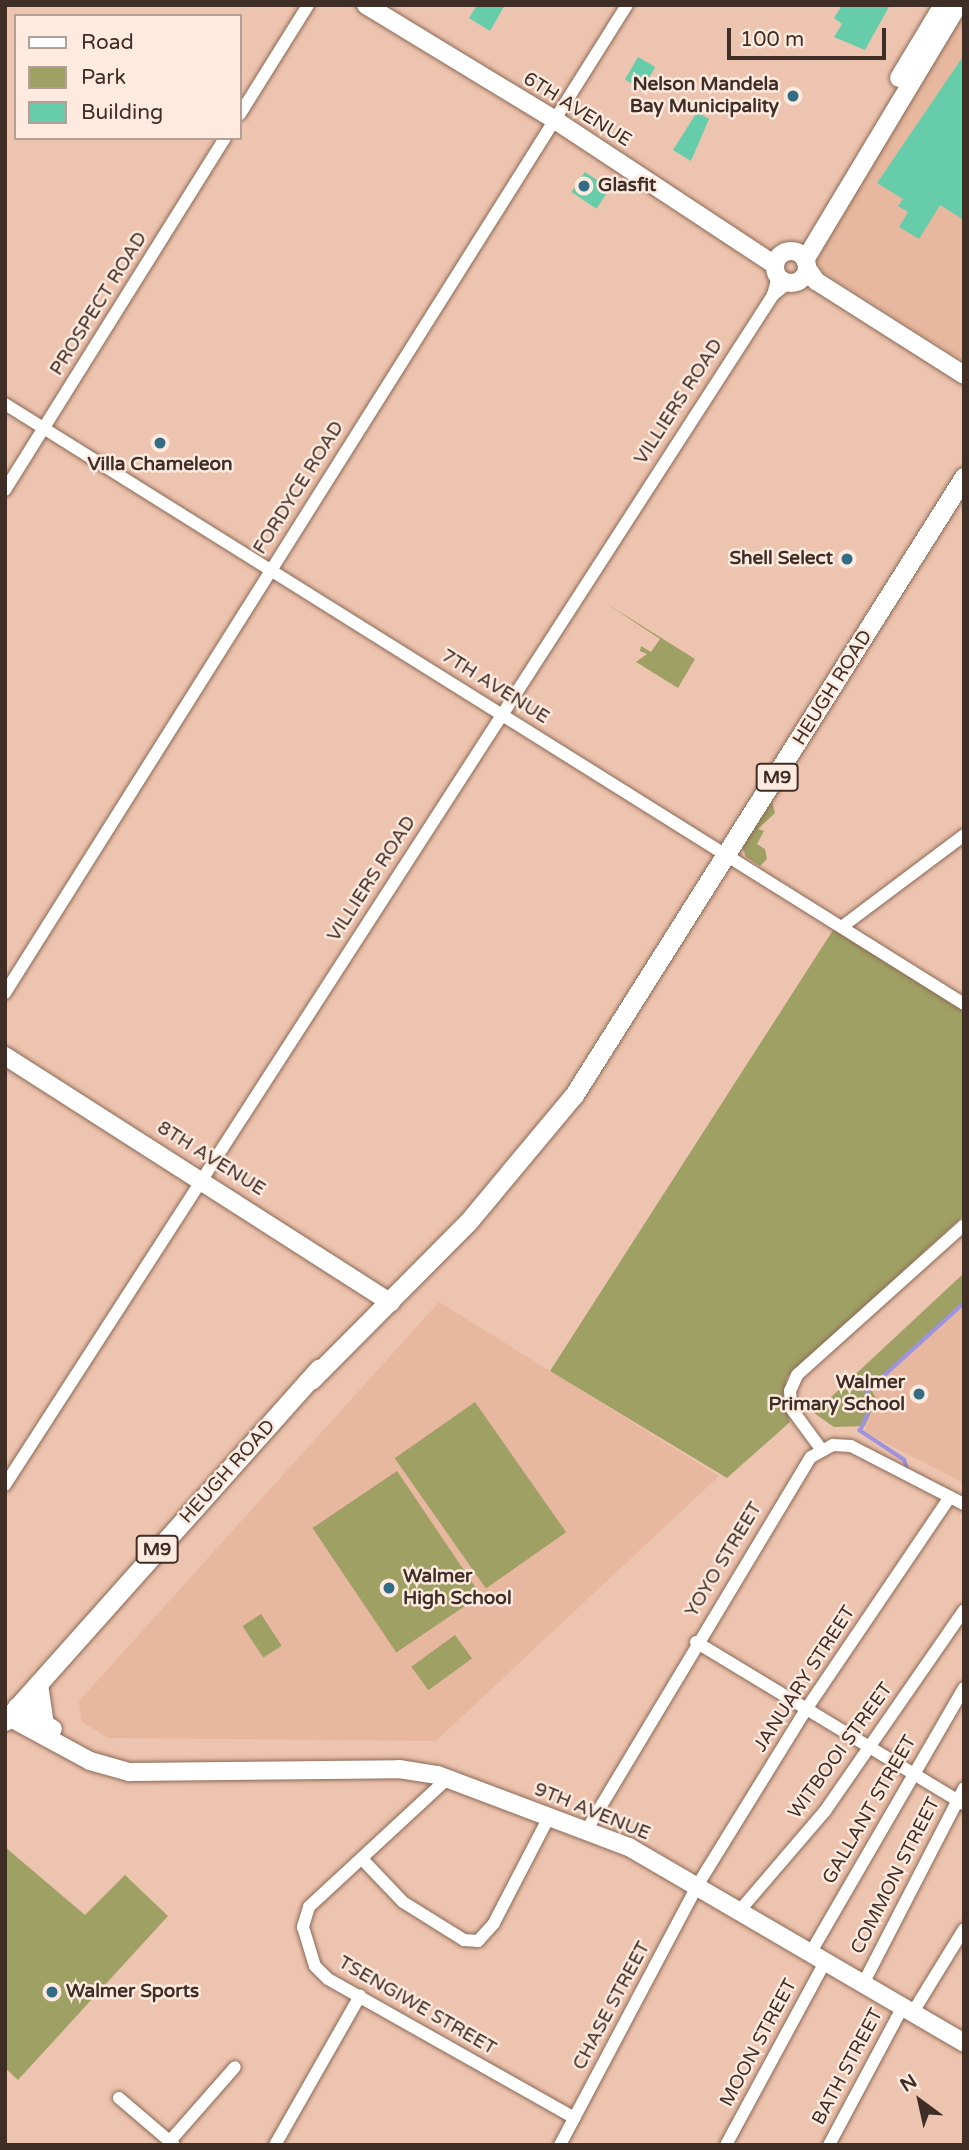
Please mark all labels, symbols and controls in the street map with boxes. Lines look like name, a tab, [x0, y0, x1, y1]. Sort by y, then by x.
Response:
legend	[14, 14, 242, 140]
scale bar	[731, 14, 890, 58]
text: 100 m	[740, 27, 804, 52]
text: Road	[81, 30, 134, 55]
text: Park	[81, 65, 126, 90]
street label: 6TH AVENUE	[519, 68, 635, 152]
place label: Nelson Mandela Bay Municipality	[630, 74, 779, 118]
marker: Nelson Mandela Bay Municipality	[785, 88, 801, 104]
text: Building	[81, 100, 163, 125]
place label: Glasfit	[598, 175, 656, 197]
marker: Glasfit	[576, 178, 592, 194]
street label: PROSPECT ROAD	[46, 228, 152, 380]
street label: VILLIERS ROAD	[630, 335, 728, 469]
street label: FORDYCE ROAD	[249, 417, 349, 559]
marker: Villa Chameleon	[152, 435, 168, 451]
place label: Villa Chameleon	[87, 454, 233, 476]
place label: Shell Select	[729, 548, 833, 570]
marker: Shell Select	[839, 551, 855, 567]
street label: HEUGH ROAD	[788, 626, 878, 750]
street label: 7TH AVENUE	[437, 645, 553, 729]
road number: M9	[754, 762, 800, 792]
street label: VILLIERS ROAD	[323, 812, 421, 946]
street label: 8TH AVENUE	[153, 1117, 269, 1201]
place label: Walmer Primary School	[769, 1372, 905, 1416]
marker: Walmer Primary School	[911, 1386, 927, 1402]
street label: HEUGH ROAD	[175, 1415, 281, 1529]
street label: YOYO STREET	[681, 1498, 767, 1622]
road number: M9	[134, 1534, 180, 1564]
place label: Walmer High School	[403, 1566, 512, 1610]
marker: Walmer High School	[381, 1580, 397, 1596]
street label: JANUARY STREET	[749, 1602, 861, 1756]
street label: WITBOOI STREET	[784, 1679, 898, 1823]
street label: GALLANT STREET	[818, 1732, 922, 1888]
street label: 9TH AVENUE	[531, 1778, 653, 1846]
street label: COMMON STREET	[847, 1794, 945, 1958]
street label: CHASE STREET	[569, 1938, 655, 2074]
street label: TSENGIWE STREET	[334, 1951, 500, 2061]
street label: MOON STREET	[716, 1975, 802, 2111]
place label: Walmer Sports	[66, 1981, 199, 2003]
marker: Walmer Sports	[44, 1984, 60, 2000]
street label: BATH STREET	[808, 2005, 888, 2129]
north arrow	[885, 2066, 955, 2136]
text: N	[896, 2070, 921, 2097]

